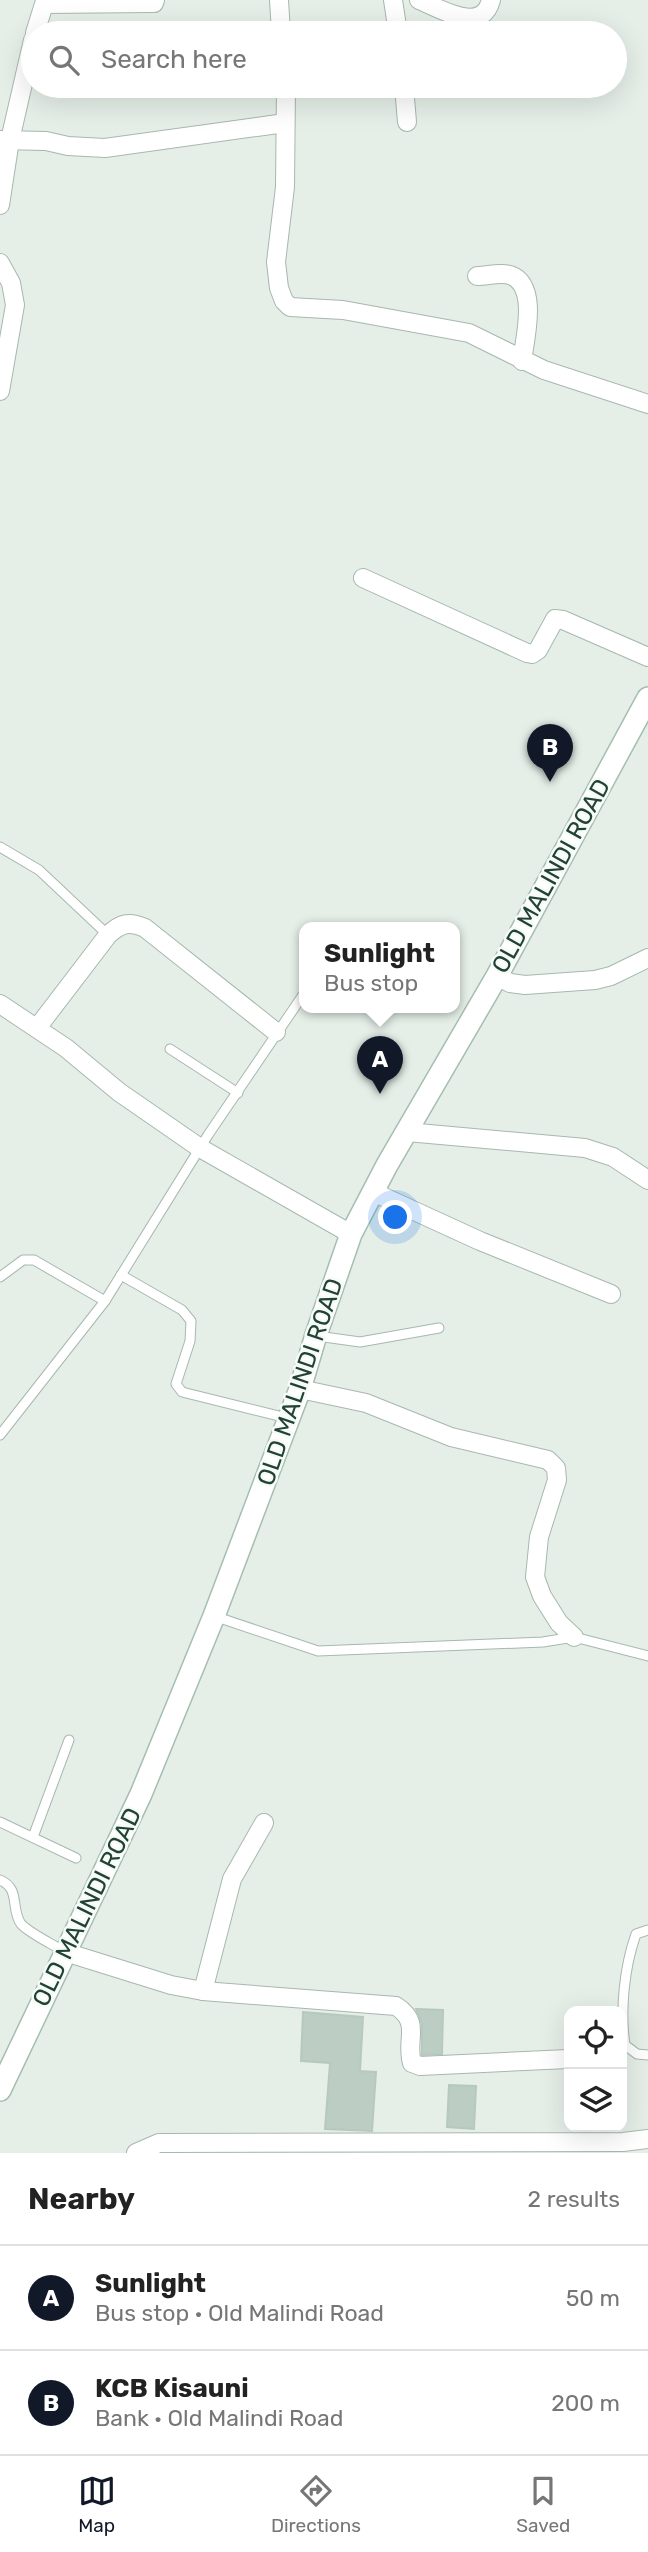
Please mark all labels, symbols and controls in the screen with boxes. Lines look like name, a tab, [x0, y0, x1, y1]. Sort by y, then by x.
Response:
search box	[21, 21, 627, 98]
icon: search	[45, 41, 83, 79]
text: Search here	[101, 44, 247, 75]
pin: B	[527, 724, 573, 782]
street label: OLD MALINDI ROAD	[486, 774, 616, 978]
popup	[299, 922, 460, 1013]
text: Sunlight	[324, 938, 435, 969]
text: Bus stop	[324, 969, 418, 997]
pin: A	[357, 1036, 403, 1094]
your location	[378, 1200, 412, 1234]
street label: OLD MALINDI ROAD	[251, 1275, 349, 1489]
street label: OLD MALINDI ROAD	[27, 1803, 147, 2011]
map controls	[564, 2006, 627, 2132]
button: locate	[564, 2006, 627, 2069]
button: layers	[564, 2069, 627, 2132]
text: Nearby	[28, 2181, 135, 2217]
text: 2 results	[528, 2185, 620, 2213]
text: Sunlight	[95, 2268, 206, 2299]
text: A	[43, 2284, 59, 2312]
text: 50 m	[566, 2284, 620, 2312]
text: Bus stop · Old Malindi Road	[95, 2299, 384, 2327]
text: KCB Kisauni	[95, 2373, 249, 2404]
text: B	[43, 2389, 59, 2417]
text: 200 m	[551, 2389, 620, 2417]
text: Bank · Old Malindi Road	[95, 2404, 343, 2432]
tab: Map	[78, 2472, 116, 2537]
tab: Directions	[271, 2472, 361, 2537]
tab: Saved	[516, 2472, 570, 2537]

